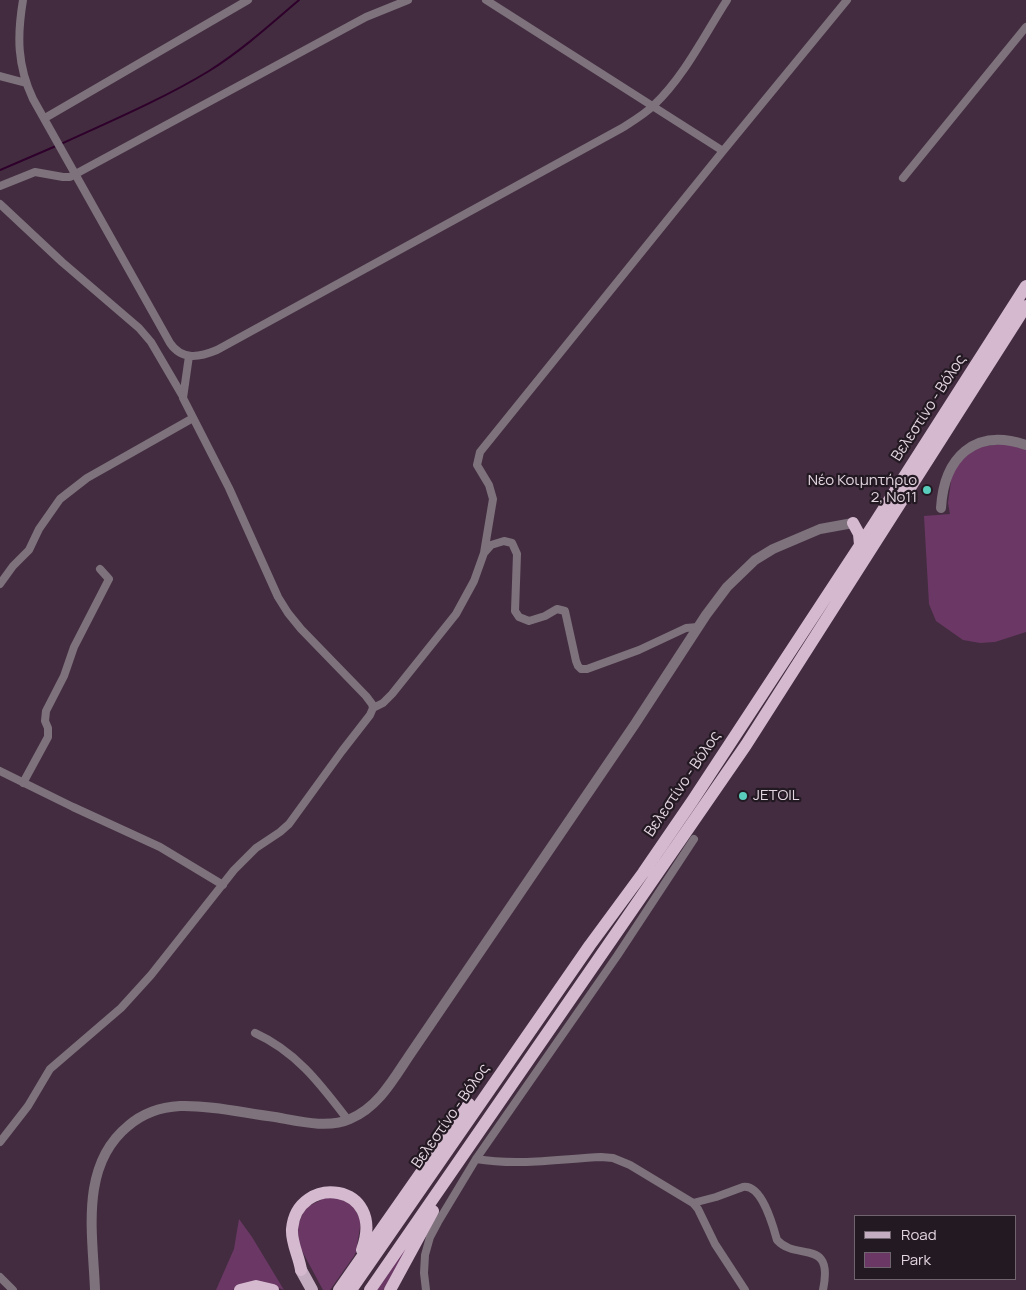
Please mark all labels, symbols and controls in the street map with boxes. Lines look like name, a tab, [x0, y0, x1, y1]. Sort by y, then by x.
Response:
street label: Βελεστίνο - Βόλος	[888, 351, 970, 465]
place label: Νέο Κοιμητήριο 2, Νο11	[808, 472, 917, 507]
marker: Νέο Κοιμητήριο 2, Νο11	[921, 484, 933, 496]
street label: Βελεστίνο - Βόλος	[641, 728, 725, 840]
place label: JETOIL	[753, 787, 799, 805]
marker: JETOIL	[737, 790, 749, 802]
street label: Βελεστίνο - Βόλος	[408, 1060, 494, 1172]
legend	[854, 1215, 1016, 1280]
text: Road	[901, 1224, 937, 1245]
text: Park	[901, 1249, 931, 1270]

